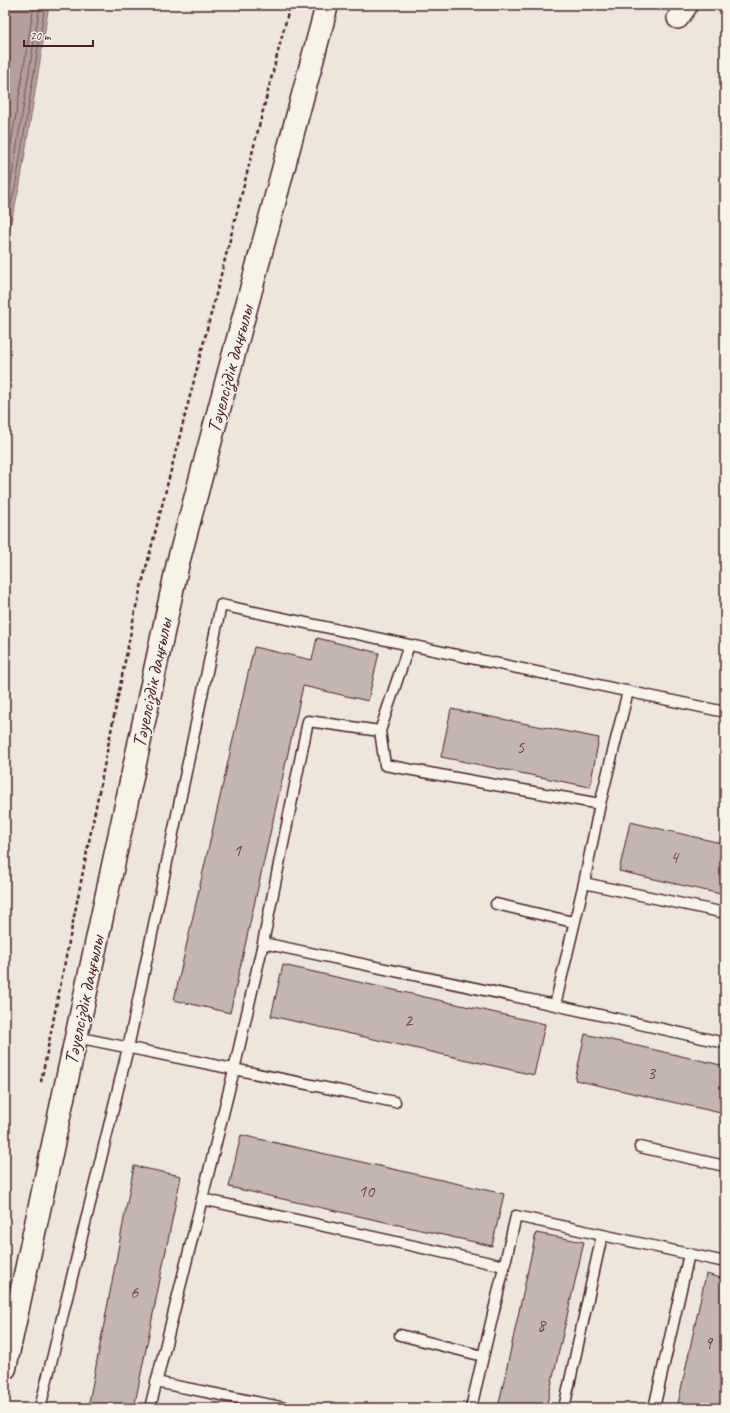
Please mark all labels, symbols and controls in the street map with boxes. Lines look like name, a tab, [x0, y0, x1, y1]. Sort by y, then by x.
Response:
scale bar	[24, 22, 93, 48]
text: 20 m	[30, 28, 52, 44]
street label: Тәуелсіздік даңғылы	[201, 301, 260, 436]
street label: Тәуелсіздік даңғылы	[126, 615, 179, 750]
house number: 5	[516, 736, 525, 758]
house number: 1	[233, 839, 242, 861]
house number: 4	[670, 846, 680, 868]
street label: Тәуелсіздік даңғылы	[58, 932, 111, 1067]
house number: 2	[404, 1009, 414, 1031]
house number: 3	[647, 1062, 657, 1084]
house number: 10	[358, 1180, 376, 1202]
house number: 6	[130, 1281, 139, 1303]
house number: 8	[537, 1314, 547, 1336]
house number: 9	[704, 1332, 714, 1354]

